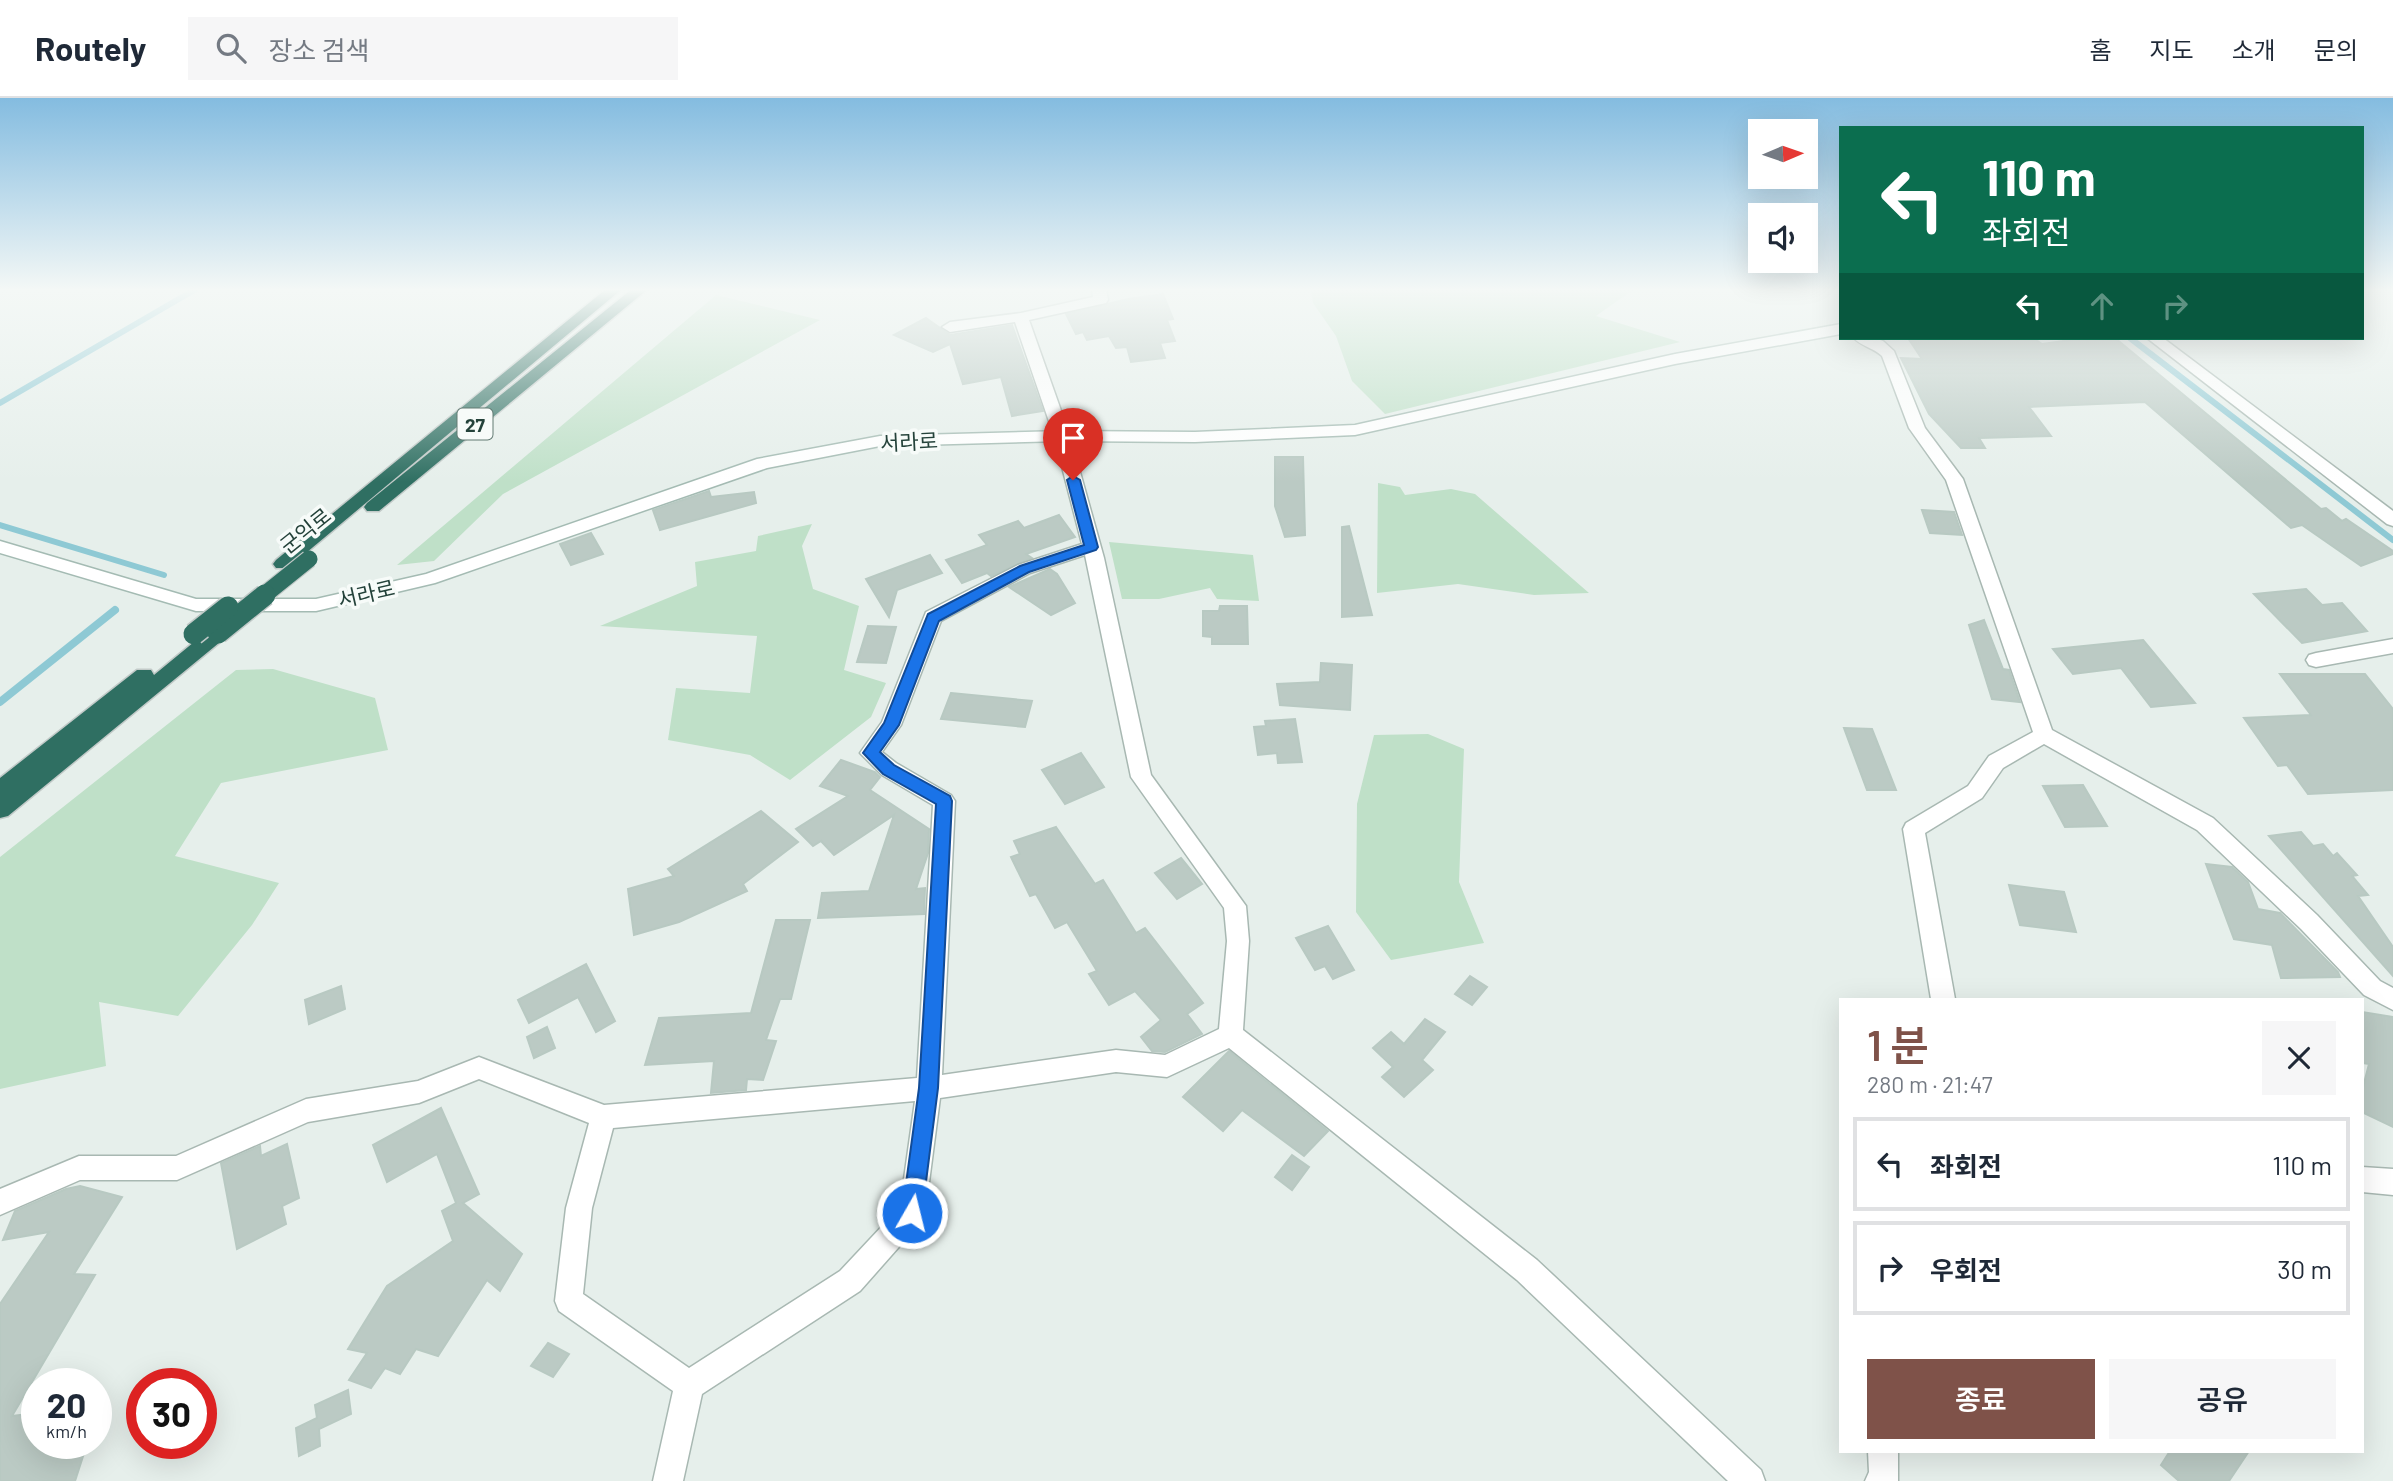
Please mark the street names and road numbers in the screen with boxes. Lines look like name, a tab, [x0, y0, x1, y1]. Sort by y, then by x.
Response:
road number: 27	[458, 408, 492, 440]
street label: 서라로	[879, 427, 939, 455]
street label: 군익로	[275, 502, 335, 558]
street label: 서라로	[335, 574, 397, 612]

